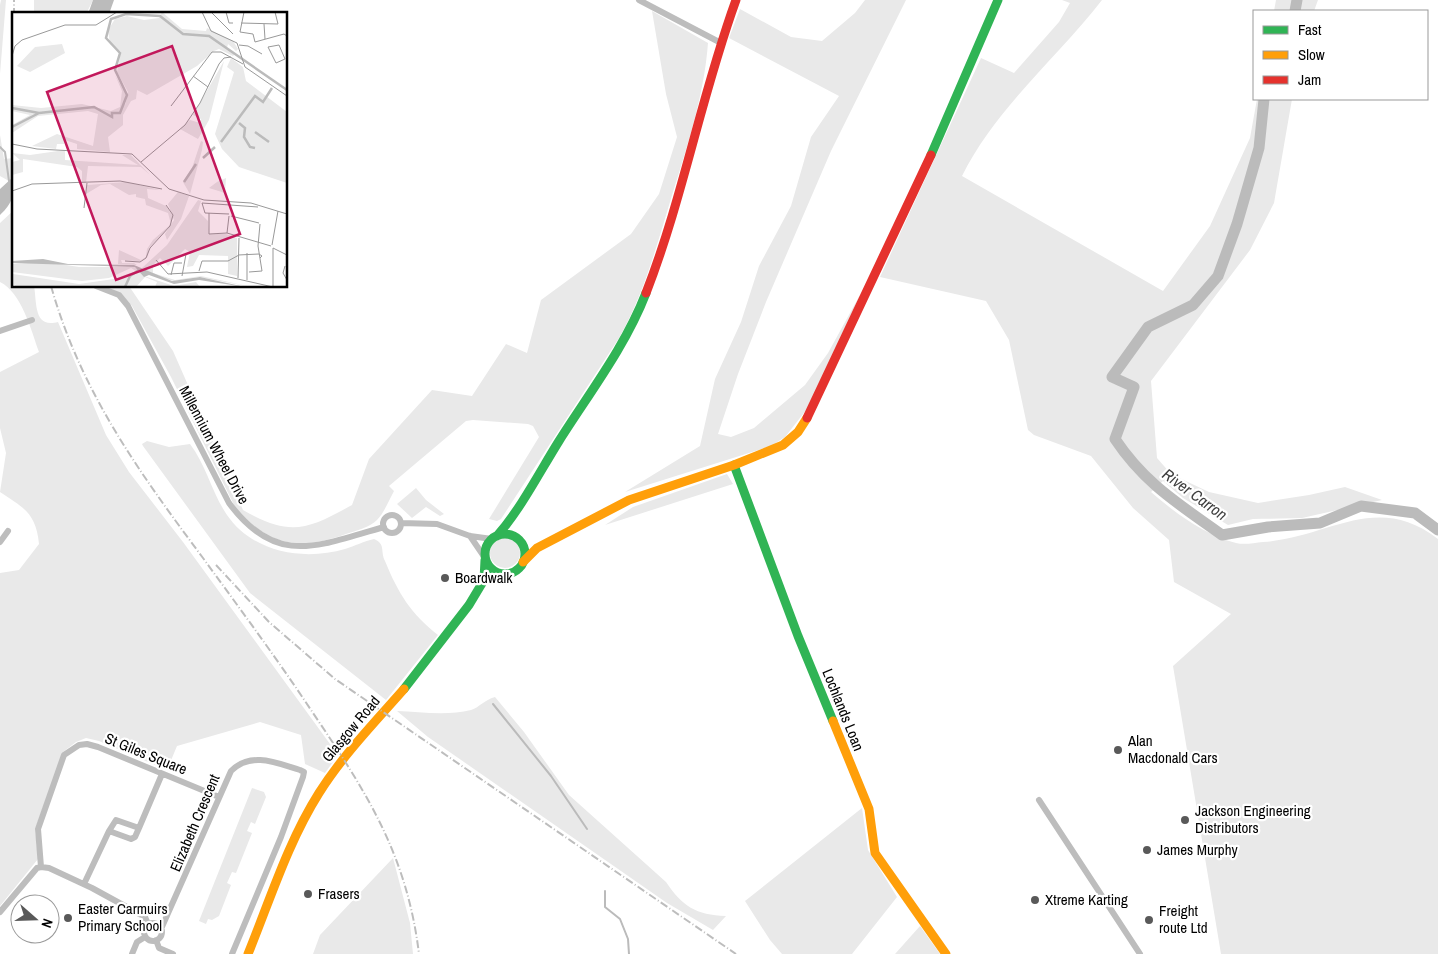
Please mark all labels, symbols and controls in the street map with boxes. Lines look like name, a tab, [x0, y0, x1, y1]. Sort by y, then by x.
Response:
legend	[1253, 10, 1428, 100]
inset map	[12, 12, 288, 288]
text: Fast	[1298, 19, 1322, 40]
text: Slow	[1298, 44, 1325, 65]
text: Jam	[1298, 69, 1321, 90]
street label: Millennium Wheel Drive	[174, 382, 255, 508]
water label: River Carron	[1158, 463, 1232, 525]
place label: Boardwalk	[455, 567, 513, 588]
marker: Boardwalk	[439, 572, 451, 584]
street label: Lochlands Loan	[817, 666, 869, 754]
street label: Glasgow Road	[317, 691, 385, 766]
street label: St Giles Square	[102, 728, 191, 780]
place label: Alan Macdonald Cars	[1127, 730, 1218, 768]
marker: Alan Macdonald Cars	[1112, 744, 1124, 756]
street label: Elizabeth Crescent	[165, 770, 225, 875]
place label: Jackson Engineering Distributors	[1195, 800, 1311, 838]
marker: Jackson Engineering Distributors	[1179, 814, 1191, 826]
place label: James Murphy	[1157, 839, 1239, 860]
marker: James Murphy	[1141, 844, 1153, 856]
place label: Frasers	[318, 883, 360, 904]
marker: Frasers	[302, 888, 314, 900]
place label: Xtreme Karting	[1045, 889, 1128, 910]
north arrow	[10, 894, 60, 944]
marker: Xtreme Karting	[1029, 894, 1041, 906]
place label: Easter Carmuirs Primary School	[78, 898, 168, 936]
place label: Freight route Ltd	[1159, 900, 1208, 938]
marker: Easter Carmuirs Primary School	[62, 912, 74, 924]
marker: Freight route Ltd	[1143, 914, 1155, 926]
text: N	[37, 916, 57, 930]

